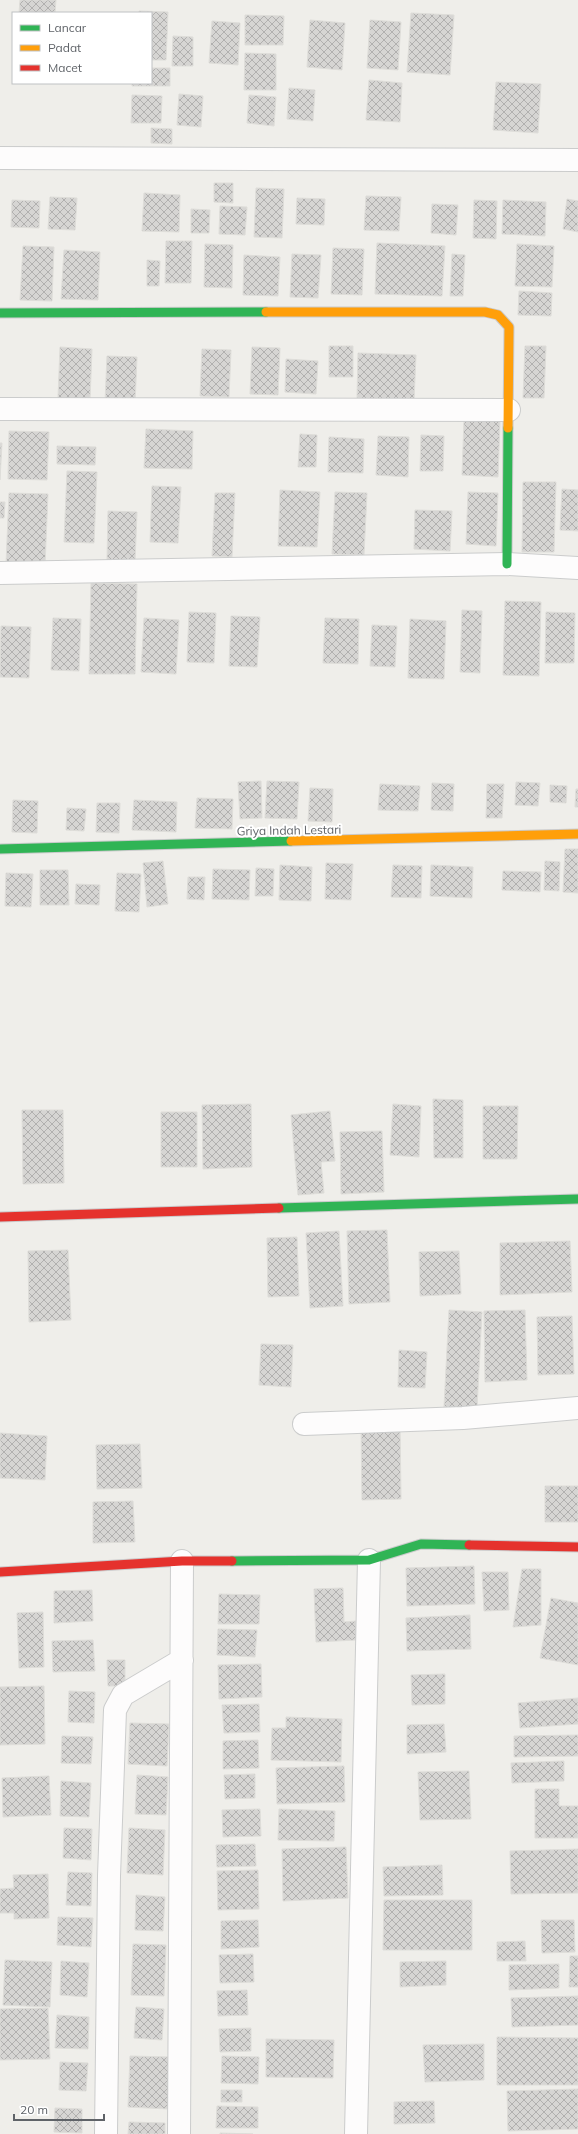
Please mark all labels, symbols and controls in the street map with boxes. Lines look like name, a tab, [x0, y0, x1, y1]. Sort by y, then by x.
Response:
legend	[12, 12, 152, 84]
text: Lancar	[48, 20, 87, 35]
text: Padat	[48, 40, 81, 55]
text: Macet	[48, 60, 82, 75]
street label: Griya Indah Lestari	[236, 822, 342, 838]
scale bar	[14, 2096, 104, 2122]
text: 20 m	[20, 2102, 48, 2117]

